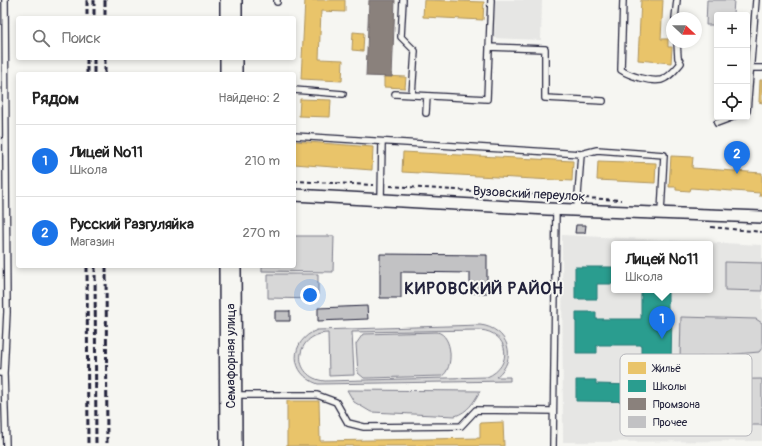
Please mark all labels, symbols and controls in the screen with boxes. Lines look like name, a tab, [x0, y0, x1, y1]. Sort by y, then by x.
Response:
north arrow	[666, 12, 702, 48]
map controls	[714, 12, 750, 120]
button: +	[714, 12, 750, 48]
search box	[16, 16, 296, 60]
icon: search	[30, 27, 52, 49]
text: Поиск	[62, 29, 101, 48]
button: −	[714, 48, 750, 84]
button: locate	[714, 84, 750, 120]
text: Рядом	[32, 88, 79, 109]
text: Найдено: 2	[218, 90, 280, 106]
pin: 2	[724, 141, 750, 174]
text: Лицей №11	[70, 143, 143, 162]
text: 1	[42, 153, 48, 169]
text: 210 m	[244, 153, 280, 169]
text: Школа	[70, 162, 107, 178]
street label: Вузовский переулок	[472, 183, 586, 205]
text: Русский Разгуляйка	[70, 215, 194, 234]
text: 2	[41, 225, 49, 241]
text: 270 m	[243, 225, 280, 241]
text: Магазин	[70, 234, 114, 250]
popup	[611, 241, 713, 293]
text: Лицей №11	[626, 250, 698, 269]
text: Школа	[626, 269, 663, 285]
district label: КИРОВСКИЙ РАЙОН	[404, 278, 564, 299]
your location	[300, 285, 320, 305]
street label: Семафорная улица	[223, 303, 239, 409]
pin: 1	[649, 306, 675, 339]
legend	[620, 354, 752, 436]
text: Жильё	[651, 362, 681, 375]
text: Школы	[653, 380, 686, 393]
text: Промзона	[653, 398, 700, 411]
text: Прочее	[653, 416, 688, 429]

